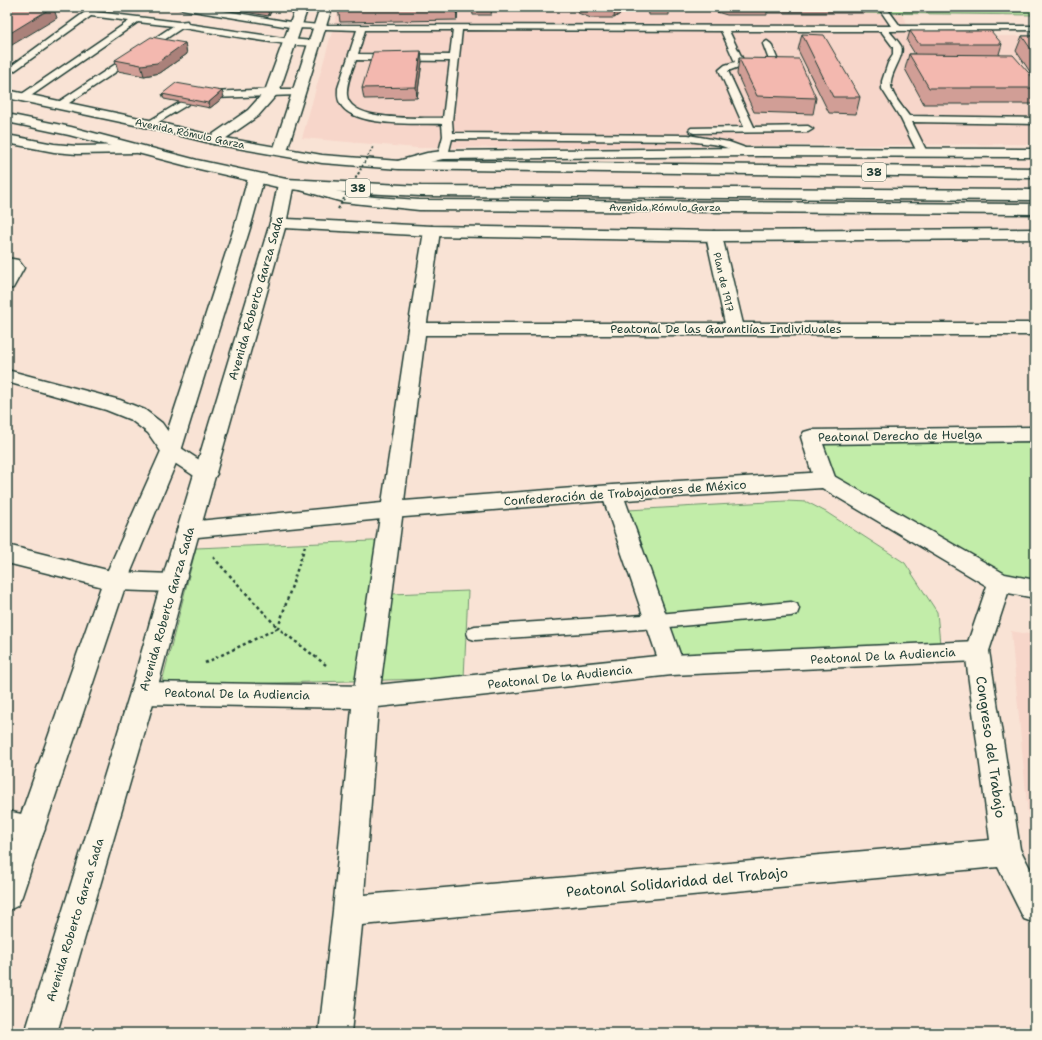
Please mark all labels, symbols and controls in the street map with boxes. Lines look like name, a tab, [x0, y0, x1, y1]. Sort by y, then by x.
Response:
street label: Avenida Rómulo Garza	[134, 115, 247, 152]
road number: 38	[862, 163, 886, 181]
road number: 38	[346, 179, 370, 197]
street label: Avenida Rómulo Garza	[609, 201, 722, 214]
street label: Avenida Roberto Garza Sada	[225, 213, 287, 382]
street label: Plan de 1917	[710, 251, 737, 313]
street label: Peatonal De las Garantiías Individuales	[610, 321, 842, 337]
street label: Peatonal Derecho de Huelga	[818, 427, 983, 445]
street label: Confederación de Trabajadores de México	[503, 477, 747, 509]
street label: Avenida Roberto Garza Sada	[136, 524, 198, 693]
street label: Peatonal De la Audiencia	[810, 644, 957, 668]
street label: Peatonal De la Audiencia	[487, 661, 634, 693]
street label: Congreso del Trabajo	[972, 675, 1010, 819]
street label: Peatonal De la Audiencia	[164, 685, 310, 703]
street label: Avenida Roberto Garza Sada	[42, 836, 108, 1004]
street label: Peatonal Solidaridad del Trabajo	[565, 863, 789, 901]

